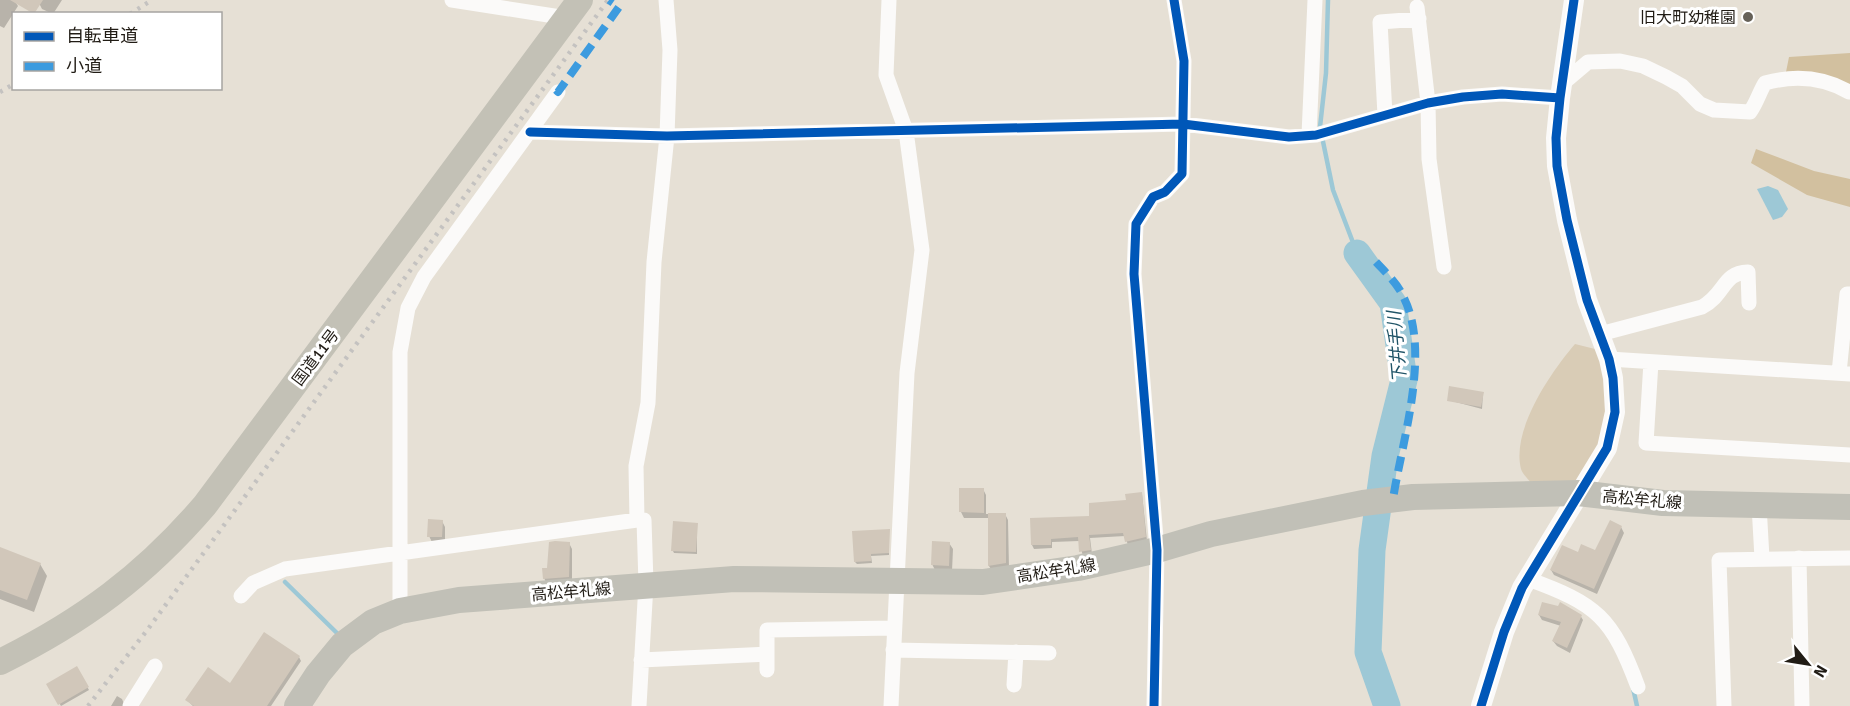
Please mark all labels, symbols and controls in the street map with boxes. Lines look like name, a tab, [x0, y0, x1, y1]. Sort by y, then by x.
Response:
place label: 旧大町幼稚園	[1640, 8, 1736, 28]
marker: 旧大町幼稚園	[1741, 10, 1755, 24]
legend	[12, 12, 222, 90]
text: 自転車道	[66, 25, 138, 47]
text: 小道	[66, 55, 102, 77]
water label: 下井手川	[1383, 308, 1411, 384]
street label: 国道11号	[288, 326, 343, 390]
street label: 高松牟礼線	[1601, 487, 1683, 513]
street label: 高松牟礼線	[1015, 555, 1097, 587]
street label: 高松牟礼線	[530, 579, 612, 605]
north arrow	[1778, 634, 1838, 694]
text: N	[1809, 661, 1832, 681]

